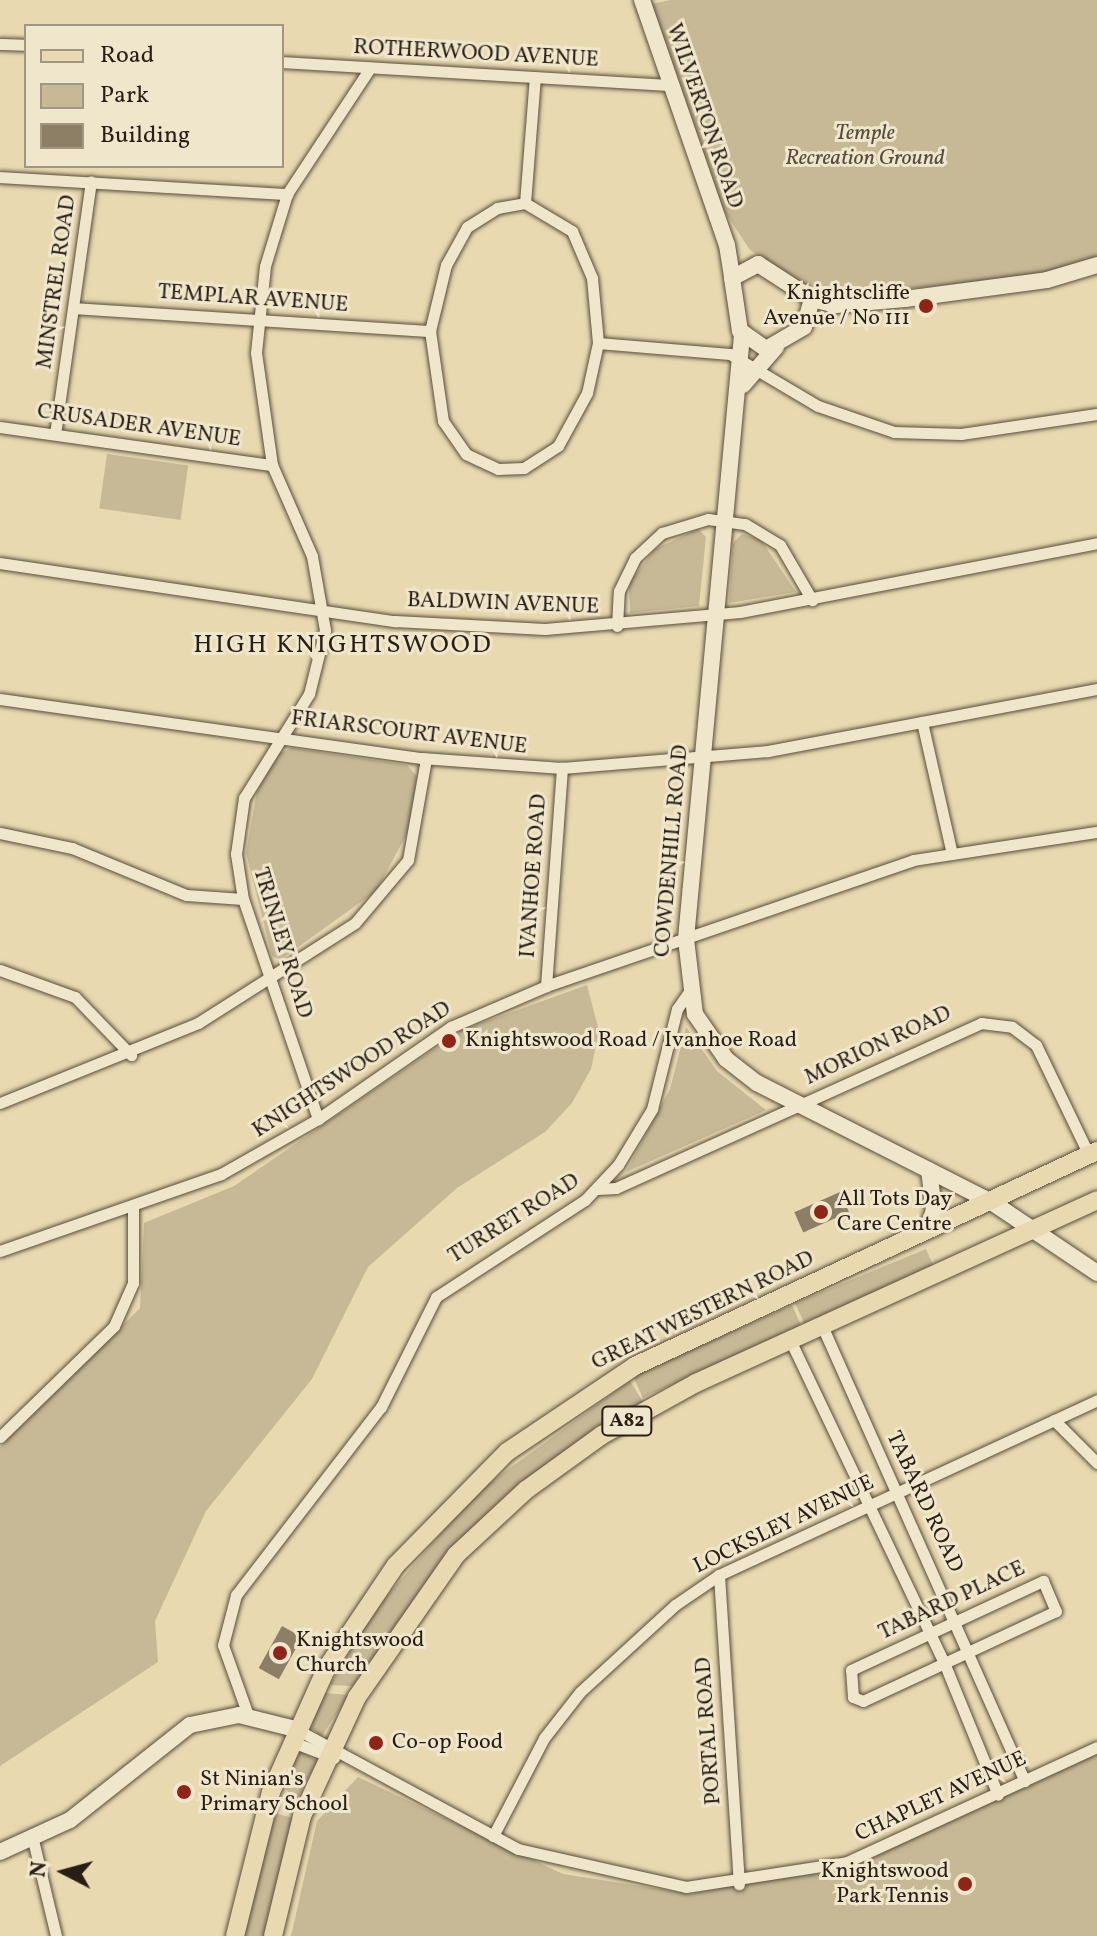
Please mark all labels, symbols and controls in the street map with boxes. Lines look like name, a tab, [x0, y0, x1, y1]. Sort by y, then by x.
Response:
street label: WILVERTON ROAD	[660, 20, 748, 212]
legend	[24, 24, 284, 168]
street label: ROTHERWOOD AVENUE	[353, 34, 599, 74]
text: Road	[100, 39, 154, 73]
text: Park	[100, 79, 149, 113]
text: Building	[100, 119, 190, 153]
park label: Temple Recreation Ground	[785, 120, 945, 172]
street label: MINSTREL ROAD	[32, 193, 82, 371]
street label: TEMPLAR AVENUE	[157, 279, 349, 319]
place label: Knightscliffe Avenue / No 111	[763, 280, 910, 332]
marker: Knightscliffe Avenue / No 111	[917, 297, 935, 315]
street label: CRUSADER AVENUE	[35, 399, 243, 453]
street label: BALDWIN AVENUE	[407, 587, 599, 621]
district label: HIGH KNIGHTSWOOD	[193, 630, 493, 662]
street label: FRIARSCOURT AVENUE	[289, 705, 529, 761]
street label: COWDENHILL ROAD	[650, 744, 694, 958]
street label: IVANHOE ROAD	[515, 793, 553, 959]
street label: TRINLEY ROAD	[246, 864, 318, 1022]
street label: KNIGHTSWOOD ROAD	[248, 996, 456, 1144]
street label: MORION ROAD	[801, 1001, 955, 1091]
place label: Knightswood Road / Ivanhoe Road	[465, 1028, 797, 1054]
marker: Knightswood Road / Ivanhoe Road	[440, 1032, 458, 1050]
street label: TURRET ROAD	[443, 1168, 585, 1270]
place label: All Tots Day Care Centre	[837, 1186, 953, 1238]
marker: All Tots Day Care Centre	[812, 1203, 830, 1221]
street label: GREAT WESTERN ROAD	[587, 1245, 819, 1377]
road number: A82	[601, 1405, 653, 1437]
street label: TABARD ROAD	[880, 1427, 968, 1577]
street label: LOCKSLEY AVENUE	[689, 1470, 879, 1580]
street label: TABARD PLACE	[875, 1556, 1029, 1646]
place label: Knightswood Church	[296, 1627, 424, 1678]
marker: Knightswood Church	[271, 1644, 289, 1662]
street label: PORTAL ROAD	[691, 1656, 727, 1806]
place label: Co-op Food	[392, 1730, 503, 1756]
marker: Co-op Food	[367, 1734, 385, 1752]
street label: CHAPLET AVENUE	[851, 1746, 1031, 1848]
place label: St Ninian's Primary School	[200, 1766, 349, 1818]
marker: St Ninian's Primary School	[175, 1783, 193, 1801]
north arrow	[24, 1832, 104, 1912]
place label: Knightswood Park Tennis	[821, 1858, 949, 1910]
text: N	[23, 1860, 56, 1879]
marker: Knightswood Park Tennis	[956, 1875, 974, 1893]

